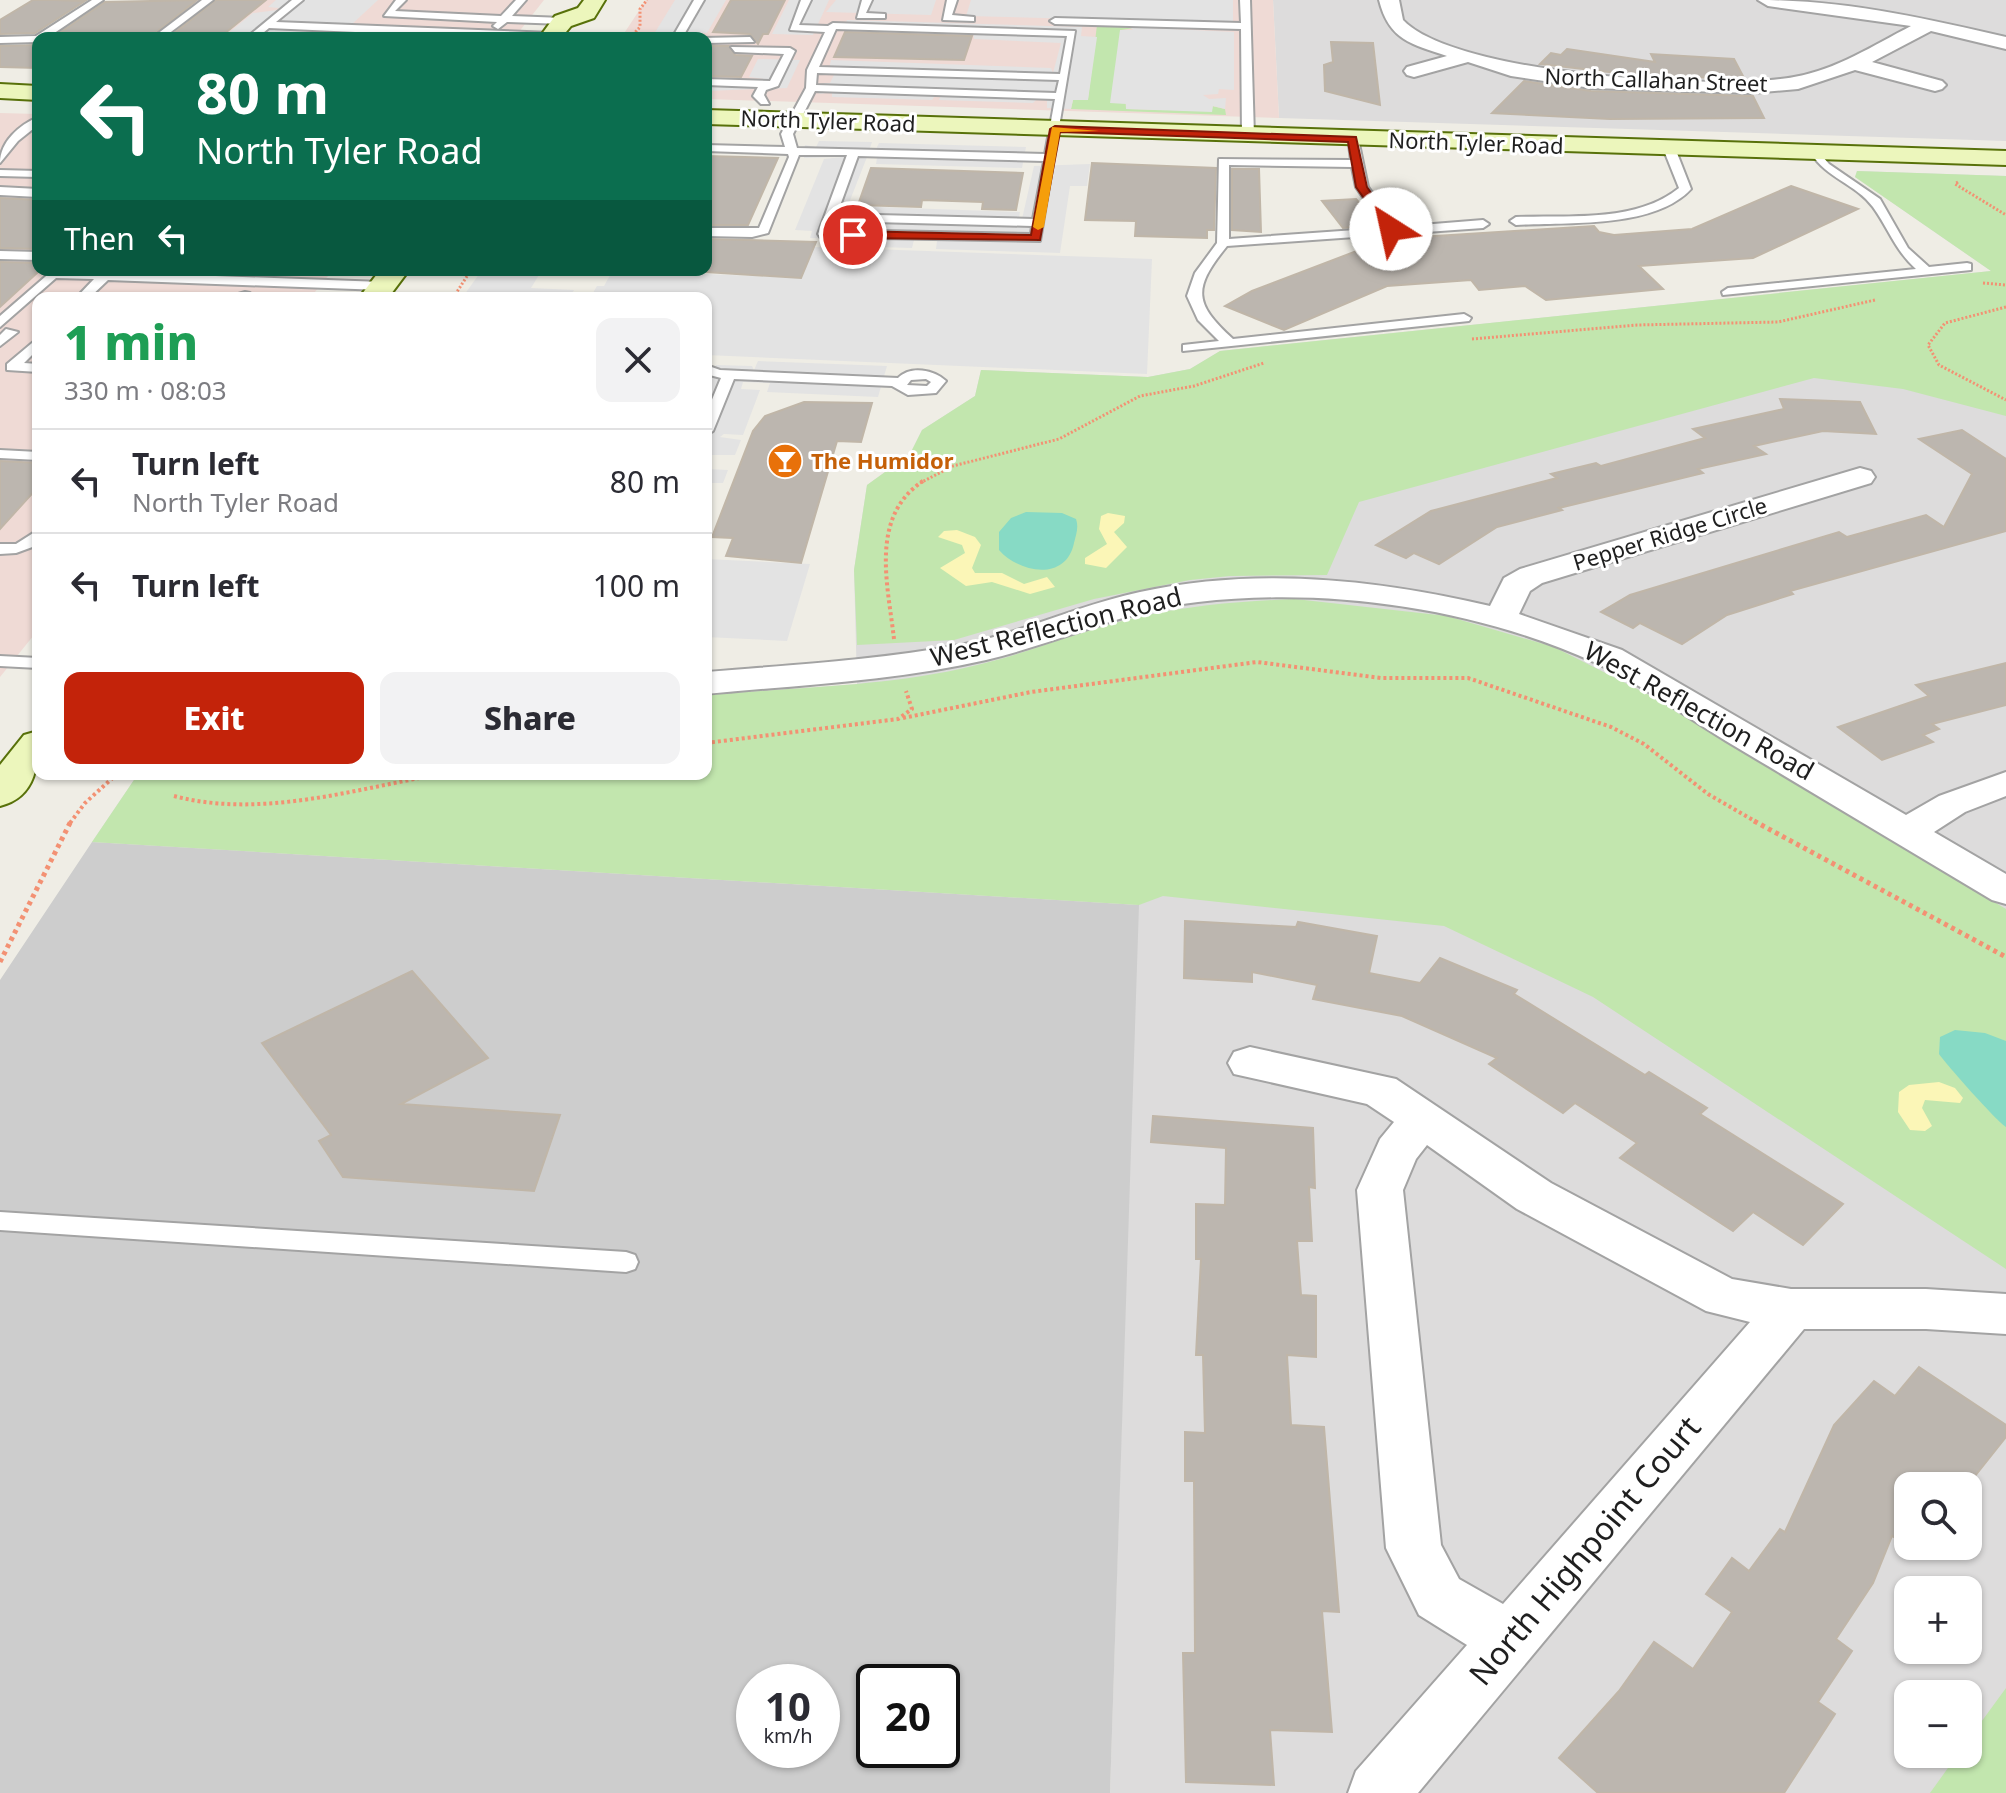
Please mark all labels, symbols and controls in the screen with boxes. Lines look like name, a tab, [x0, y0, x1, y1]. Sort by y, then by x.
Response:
text: 80 m	[196, 54, 329, 130]
street label: North Callahan Street	[1544, 60, 1768, 98]
icon: left	[64, 64, 168, 168]
street label: North Tyler Road	[740, 102, 916, 138]
street label: North Tyler Road	[1388, 124, 1564, 160]
text: North Tyler Road	[196, 126, 483, 175]
position arrow	[1349, 187, 1433, 271]
pin	[819, 201, 887, 269]
icon: arrive	[831, 213, 875, 257]
icon: left	[151, 216, 195, 260]
text: Then	[64, 218, 135, 259]
text: 1 min	[64, 309, 198, 374]
button: close	[596, 318, 680, 402]
text: 330 m · 08:03	[64, 372, 227, 408]
bar icon: The Humidor	[766, 442, 804, 480]
text: Turn left	[132, 443, 260, 484]
place label: The Humidor	[811, 445, 954, 475]
icon: left	[64, 459, 108, 503]
text: 80 m	[610, 461, 680, 502]
text: North Tyler Road	[132, 484, 339, 520]
street label: Pepper Ridge Circle	[1569, 489, 1770, 577]
icon: left	[64, 563, 108, 607]
text: Turn left	[132, 565, 260, 606]
text: 100 m	[593, 565, 680, 606]
street label: West Reflection Road	[926, 577, 1185, 675]
street label: West Reflection Road	[1578, 632, 1821, 788]
button: Exit	[64, 672, 364, 764]
button: Share	[380, 672, 680, 764]
street label: North Highpoint Court	[1458, 1406, 1709, 1694]
map controls	[1894, 1472, 1982, 1768]
button: search	[1894, 1472, 1982, 1560]
button: +	[1894, 1576, 1982, 1664]
speed limit sign: 20	[856, 1664, 960, 1768]
text: 10	[765, 1678, 811, 1733]
button: −	[1894, 1680, 1982, 1768]
text: km/h	[763, 1722, 813, 1749]

